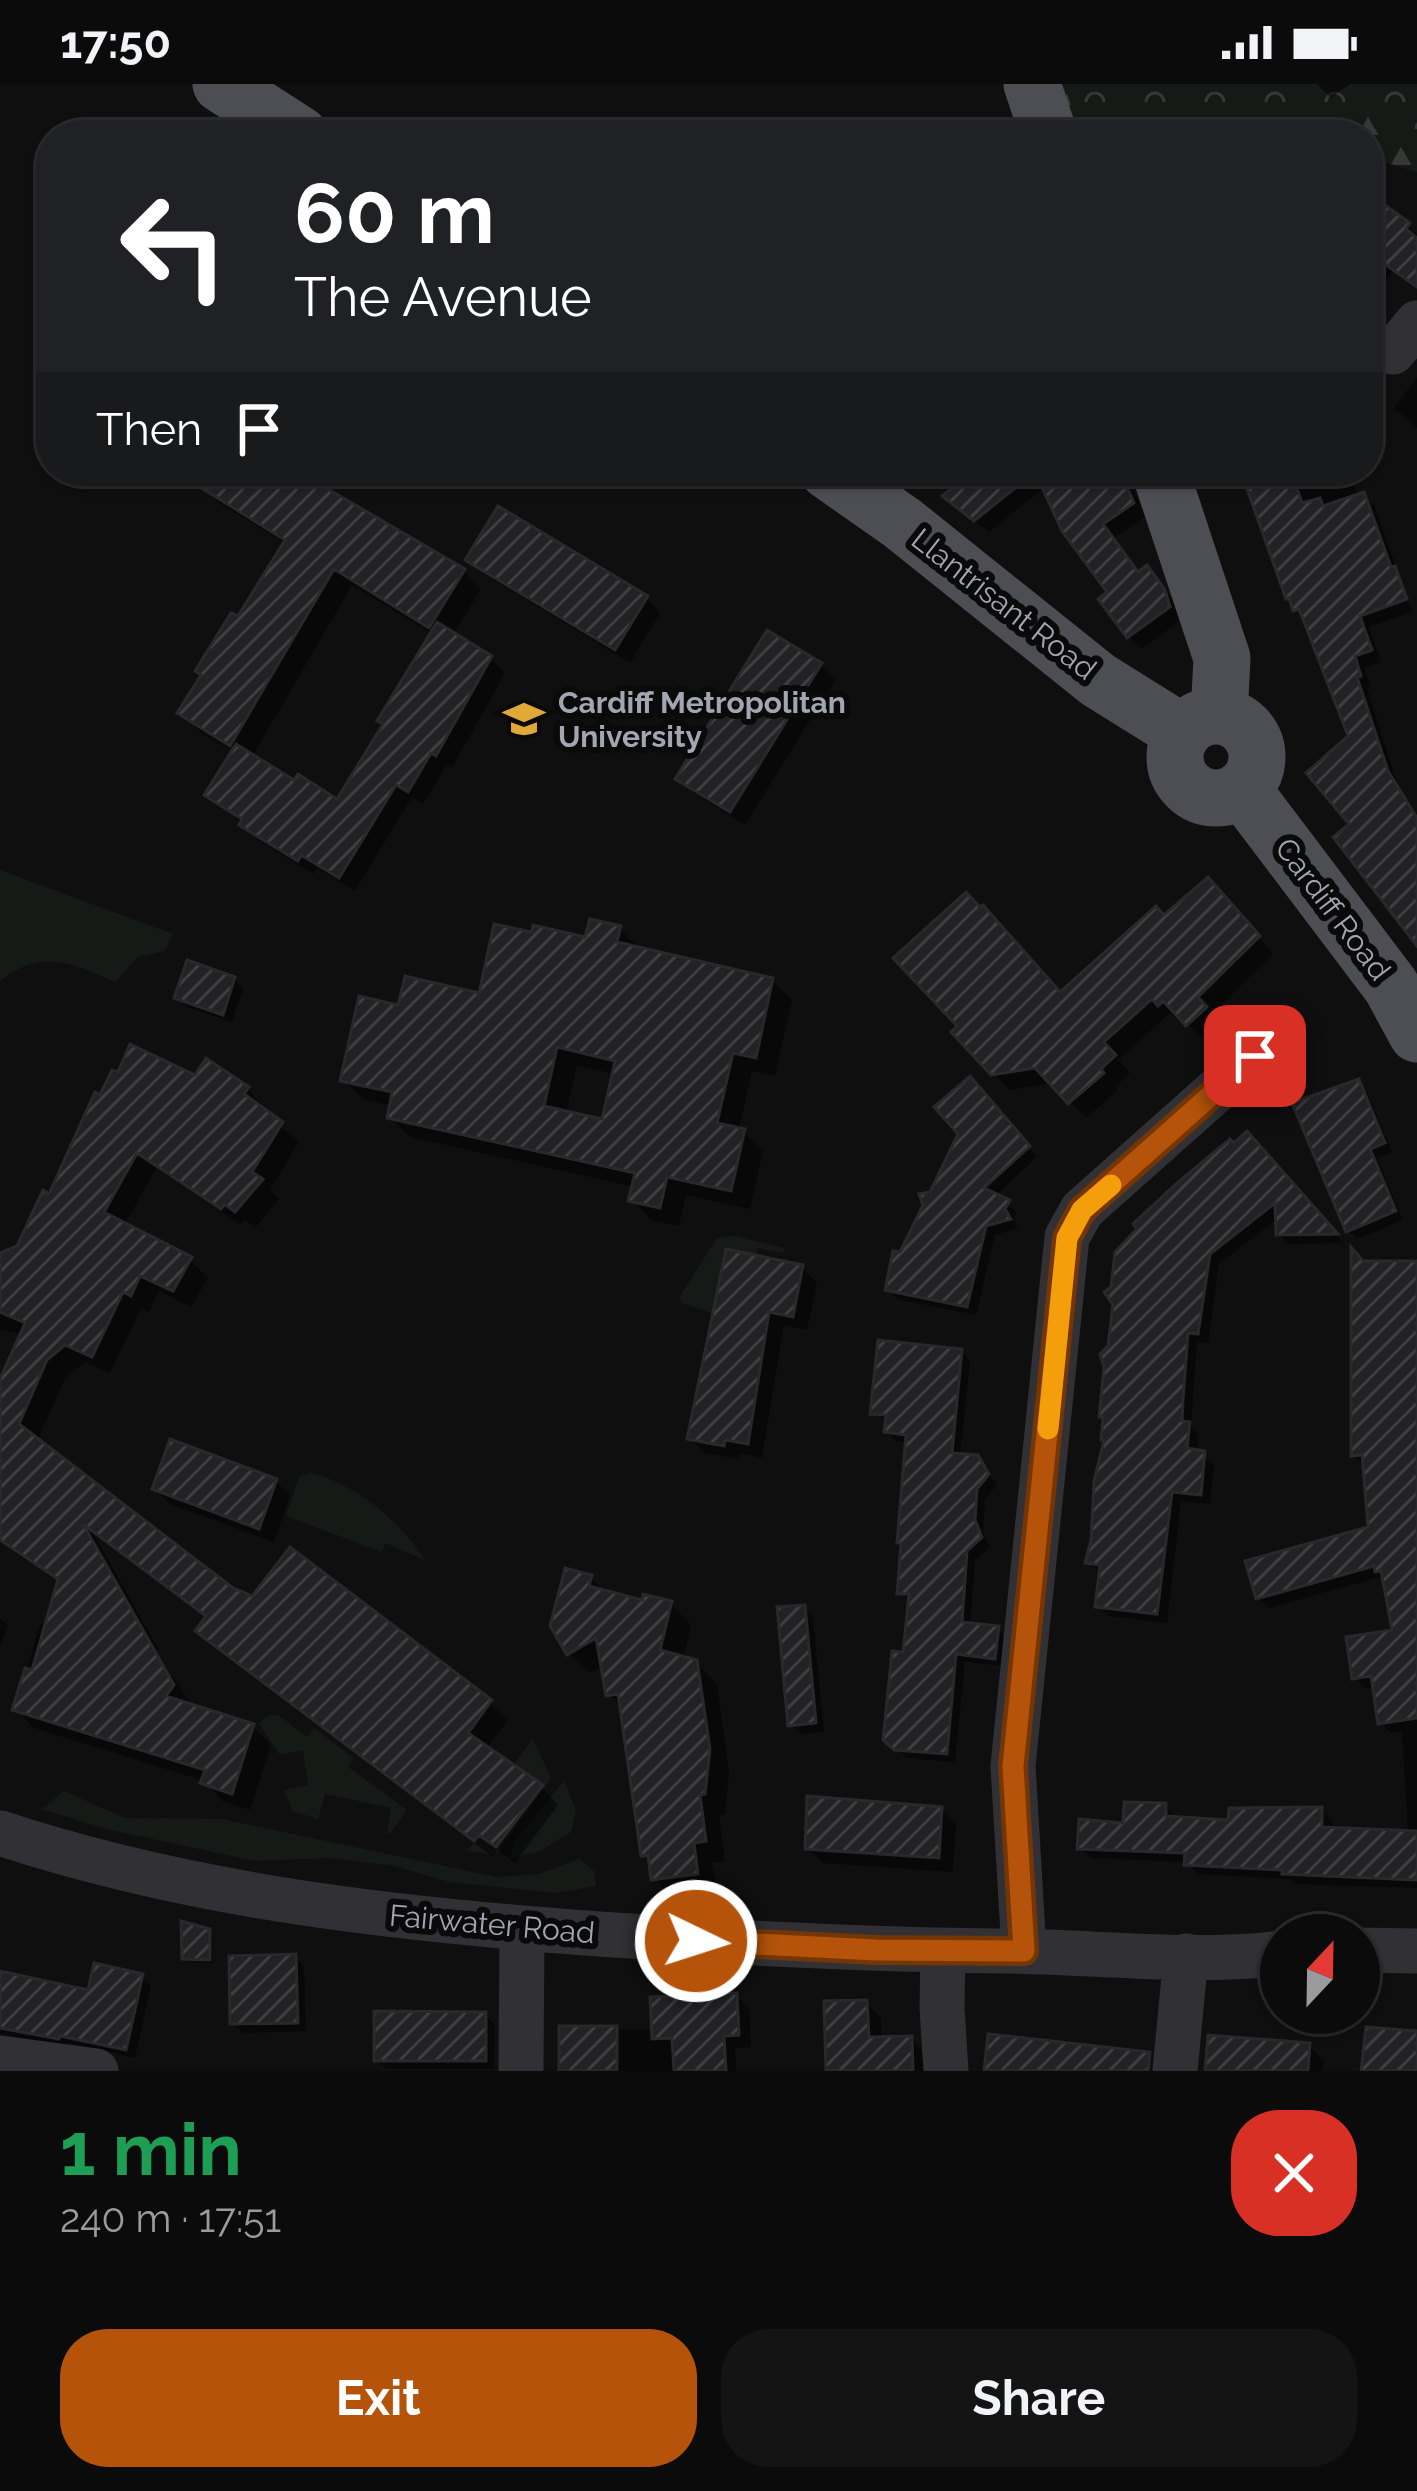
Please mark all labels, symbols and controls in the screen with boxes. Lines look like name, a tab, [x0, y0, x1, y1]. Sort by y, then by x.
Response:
text: 17:50	[60, 16, 171, 69]
text: 60 m	[294, 164, 495, 263]
icon: left	[96, 168, 252, 324]
text: The Avenue	[294, 265, 592, 329]
icon: arrive	[226, 396, 292, 462]
text: Then	[96, 403, 202, 456]
street label: Llantrisant Road	[905, 521, 1103, 687]
place label: Cardiff Metropolitan University	[558, 685, 846, 754]
school or university icon: Cardiff Metropolitan University	[501, 696, 547, 742]
street label: Cardiff Road	[1268, 831, 1398, 987]
pin	[1204, 1005, 1306, 1107]
icon: arrive	[1222, 1023, 1288, 1089]
position arrow	[633, 1878, 759, 2004]
street label: Fairwater Road	[388, 1898, 596, 1950]
north arrow	[1260, 1914, 1380, 2034]
map controls	[1260, 1914, 1380, 2034]
text: 1 min	[60, 2107, 242, 2192]
button: close	[1231, 2110, 1357, 2236]
text: 240 m · 17:51	[60, 2195, 281, 2241]
button: Exit	[60, 2329, 697, 2467]
button: Share	[721, 2329, 1357, 2467]

